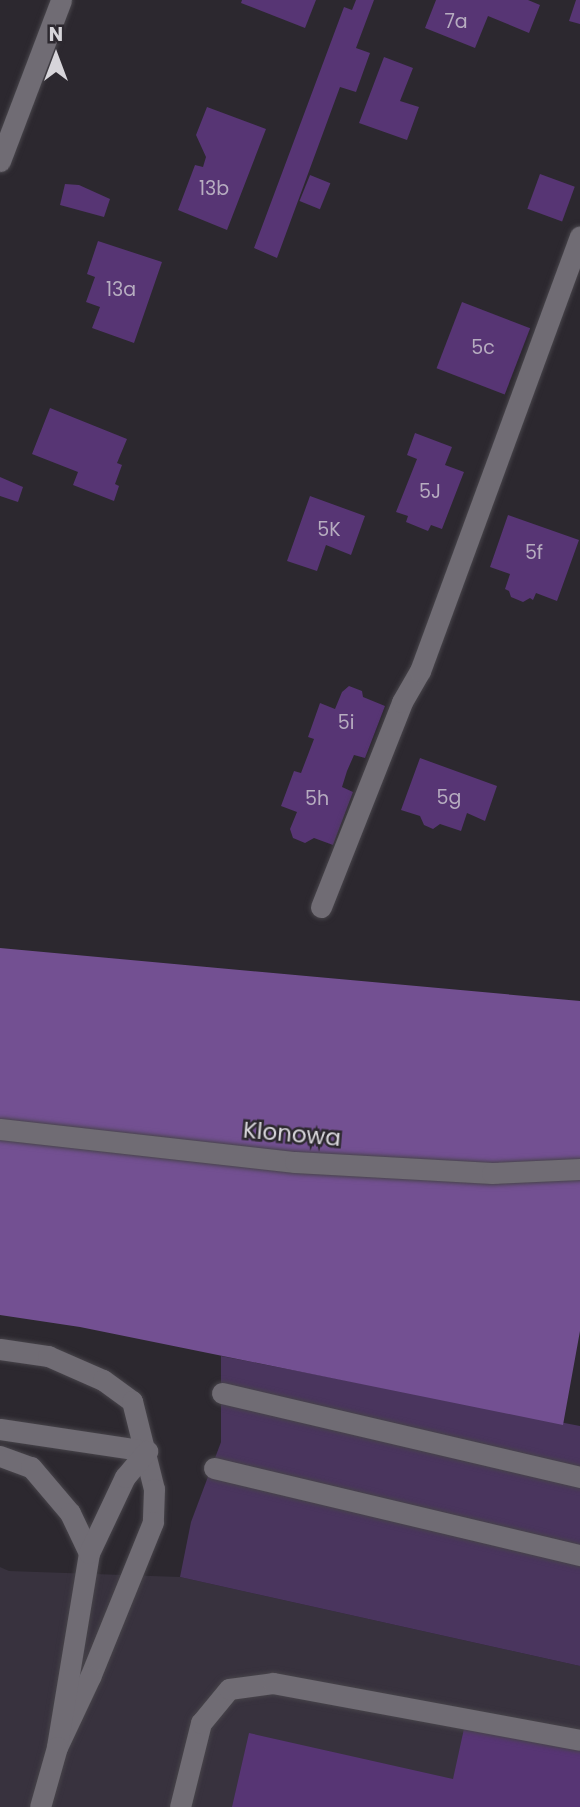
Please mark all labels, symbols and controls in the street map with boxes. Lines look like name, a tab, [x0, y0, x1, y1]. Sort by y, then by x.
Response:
house number: 7a	[444, 11, 468, 33]
north arrow	[21, 21, 91, 91]
text: N	[49, 21, 63, 48]
house number: 13b	[199, 178, 229, 200]
house number: 13a	[106, 279, 136, 301]
house number: 5c	[471, 337, 495, 359]
house number: 5J	[419, 481, 441, 503]
house number: 5K	[317, 519, 341, 541]
house number: 5f	[525, 542, 543, 564]
house number: 5i	[338, 712, 354, 734]
house number: 5g	[437, 787, 461, 809]
house number: 5h	[305, 788, 329, 810]
street label: Klonowa	[242, 1116, 342, 1152]

